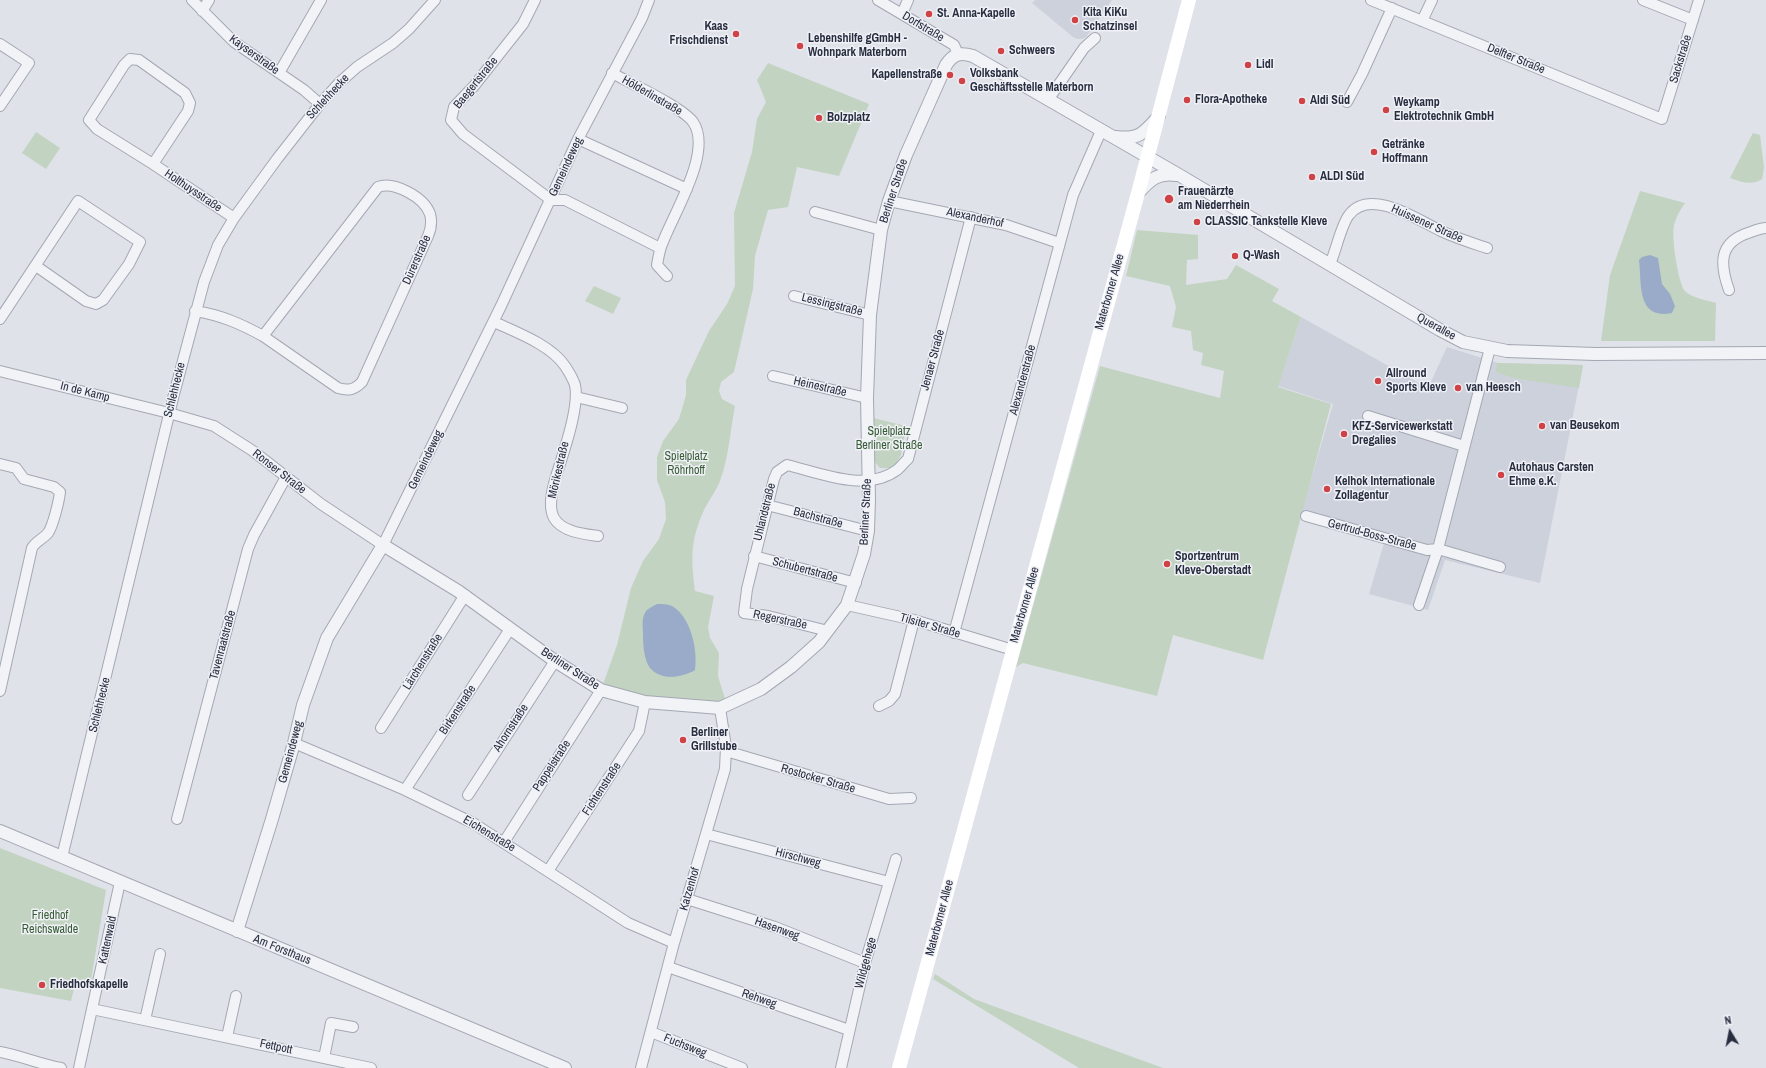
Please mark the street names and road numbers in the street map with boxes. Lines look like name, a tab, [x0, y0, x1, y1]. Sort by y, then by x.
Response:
street label: Dorfstraße	[899, 9, 947, 45]
street label: Kayserstraße	[226, 32, 282, 78]
street label: Sackstraße	[1667, 33, 1695, 85]
street label: Delfter Straße	[1485, 41, 1547, 77]
street label: Baegertstraße	[451, 54, 501, 112]
street label: Schlehhecke	[304, 71, 352, 123]
street label: Hölderlinstraße	[619, 73, 685, 119]
street label: Gemeindeweg	[546, 135, 586, 199]
street label: Berliner Straße	[877, 157, 911, 225]
street label: Holthuysstraße	[162, 167, 224, 215]
street label: Huissener Straße	[1389, 202, 1465, 246]
street label: Alexanderhof	[945, 205, 1005, 231]
street label: Dürerstraße	[400, 233, 434, 287]
street label: Materborner Allee	[1092, 252, 1128, 332]
street label: Lessingstraße	[800, 290, 864, 320]
street label: Querallee	[1414, 310, 1458, 344]
street label: Jenaer Straße	[918, 328, 948, 392]
street label: Alexanderstraße	[1007, 343, 1039, 417]
street label: Schlehhecke	[161, 361, 189, 419]
street label: Heinestraße	[792, 374, 848, 400]
street label: In de Kamp	[59, 379, 111, 405]
street label: Gemeindeweg	[406, 428, 446, 492]
street label: Mörikestraße	[545, 440, 573, 500]
street label: Ronser Straße	[249, 447, 309, 497]
street label: Berliner Straße	[857, 478, 875, 546]
street label: Uhlandstraße	[751, 482, 779, 542]
street label: Bachstraße	[792, 505, 844, 531]
street label: Gertrud-Boss-Straße	[1326, 516, 1418, 554]
street label: Schubertstraße	[771, 554, 839, 586]
street label: Materborner Allee	[1007, 565, 1043, 645]
street label: Regerstraße	[752, 607, 808, 633]
street label: Tavenraatstraße	[207, 609, 239, 681]
street label: Tilsiter Straße	[898, 611, 962, 641]
street label: Lärchenstraße	[400, 631, 446, 693]
street label: Berliner Straße	[538, 645, 602, 693]
street label: Schlehhecke	[86, 676, 114, 734]
street label: Birkenstraße	[437, 682, 479, 738]
street label: Ahornstraße	[490, 701, 532, 755]
street label: Gemeindeweg	[276, 719, 306, 785]
street label: Pappelstraße	[530, 738, 574, 794]
street label: Fichtenstraße	[579, 760, 625, 818]
street label: Rostocker Straße	[779, 762, 857, 796]
street label: Eichenstraße	[460, 813, 518, 855]
street label: Hirschweg	[774, 845, 822, 871]
street label: Katzenhof	[677, 866, 703, 912]
street label: Materborner Allee	[923, 878, 957, 958]
street label: Hasenweg	[753, 914, 801, 944]
street label: Kattenwald	[96, 915, 120, 965]
street label: Am Forsthaus	[251, 932, 313, 968]
street label: Wildgehege	[852, 936, 880, 990]
street label: Rehweg	[740, 986, 778, 1012]
street label: Fuchsweg	[662, 1031, 708, 1061]
street label: Fettpott	[258, 1037, 294, 1057]

